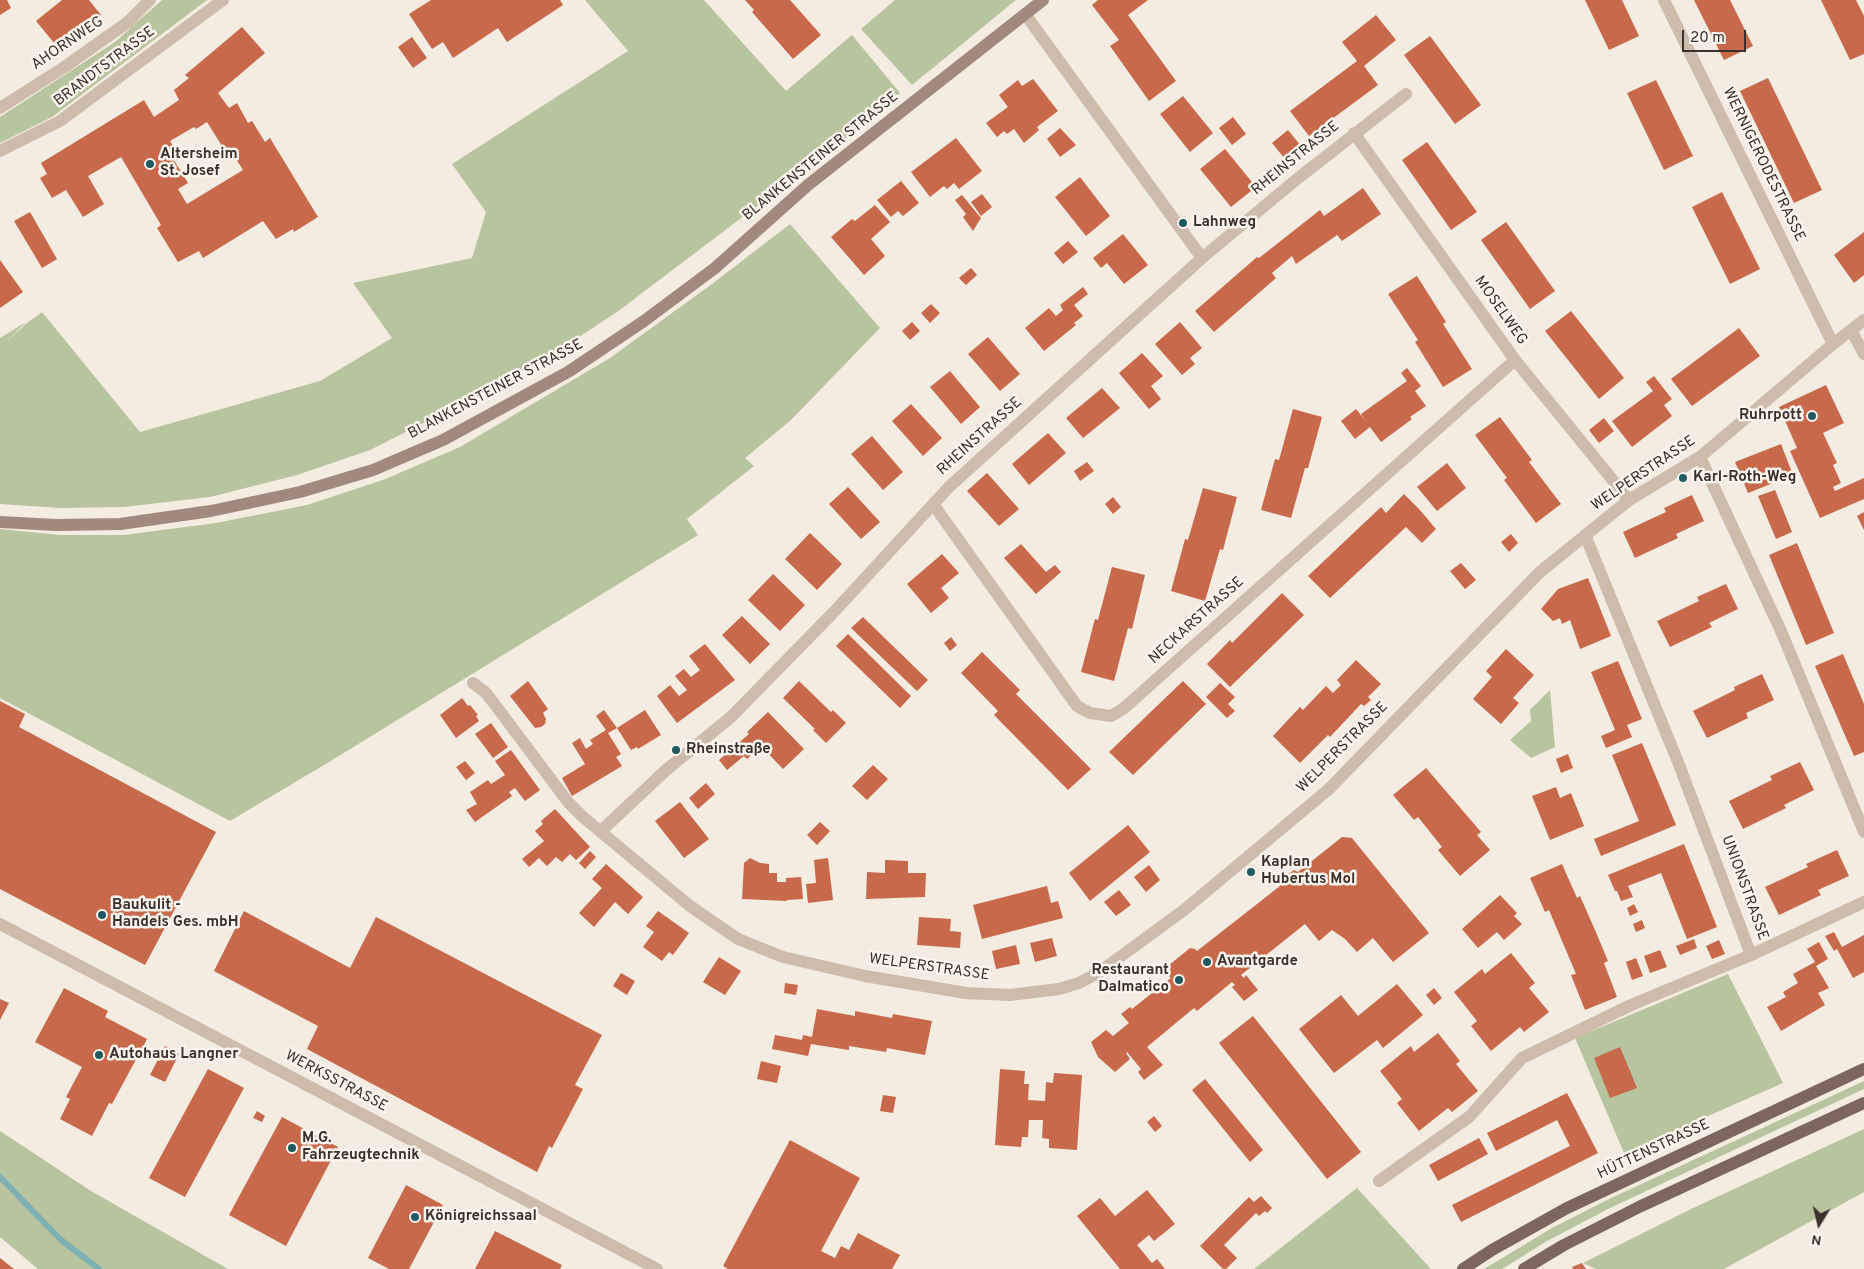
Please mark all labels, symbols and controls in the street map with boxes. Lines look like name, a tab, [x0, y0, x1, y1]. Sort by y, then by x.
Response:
street label: AHORNWEG	[29, 13, 107, 75]
scale bar	[1684, 20, 1748, 52]
street label: BRANDTSTRASSE	[51, 23, 159, 111]
text: 20 m	[1690, 29, 1725, 48]
street label: WERNIGERODESTRASSE	[1718, 85, 1808, 245]
street label: BLANKENSTEINER STRASSE	[739, 88, 903, 226]
street label: RHEINSTRASSE	[1248, 118, 1344, 200]
place label: Altersheim St. Josef	[160, 146, 238, 181]
marker: Altersheim St. Josef	[144, 158, 156, 170]
place label: Lahnweg	[1193, 214, 1256, 232]
marker: Lahnweg	[1177, 217, 1189, 229]
street label: MOSELWEG	[1470, 273, 1530, 349]
street label: BLANKENSTEINER STRASSE	[405, 336, 587, 444]
street label: RHEINSTRASSE	[934, 394, 1026, 480]
place label: Ruhrpott	[1739, 407, 1802, 425]
marker: Ruhrpott	[1806, 410, 1818, 422]
street label: WELPERSTRASSE	[1589, 433, 1699, 515]
place label: Karl-Roth-Weg	[1693, 469, 1796, 487]
marker: Karl-Roth-Weg	[1677, 472, 1689, 484]
street label: NECKARSTRASSE	[1146, 574, 1248, 668]
street label: WELPERSTRASSE	[1294, 699, 1392, 797]
place label: Rheinstraße	[686, 741, 771, 759]
marker: Rheinstraße	[670, 744, 682, 756]
street label: UNIONSTRASSE	[1717, 833, 1771, 943]
place label: Kaplan Hubertus Mol	[1261, 854, 1355, 889]
marker: Kaplan Hubertus Mol	[1245, 866, 1257, 878]
place label: Baukulit - Handels Ges. mbH	[112, 897, 239, 932]
marker: Baukulit - Handels Ges. mbH	[96, 909, 108, 921]
street label: WELPERSTRASSE	[868, 951, 990, 985]
place label: Avantgarde	[1217, 953, 1298, 971]
marker: Avantgarde	[1201, 956, 1213, 968]
place label: Restaurant Dalmatico	[1092, 962, 1169, 997]
marker: Restaurant Dalmatico	[1173, 974, 1185, 986]
place label: Autohaus Langner	[109, 1046, 238, 1064]
street label: WERKSSTRASSE	[282, 1047, 390, 1117]
marker: Autohaus Langner	[93, 1049, 105, 1061]
street label: HÜTTENSTRASSE	[1595, 1116, 1713, 1184]
place label: M.G. Fahrzeugtechnik	[302, 1130, 420, 1165]
marker: M.G. Fahrzeugtechnik	[286, 1142, 298, 1154]
north arrow	[1794, 1199, 1844, 1249]
place label: Königreichssaal	[425, 1208, 537, 1226]
marker: Königreichssaal	[409, 1211, 421, 1223]
text: N	[1810, 1230, 1823, 1248]

